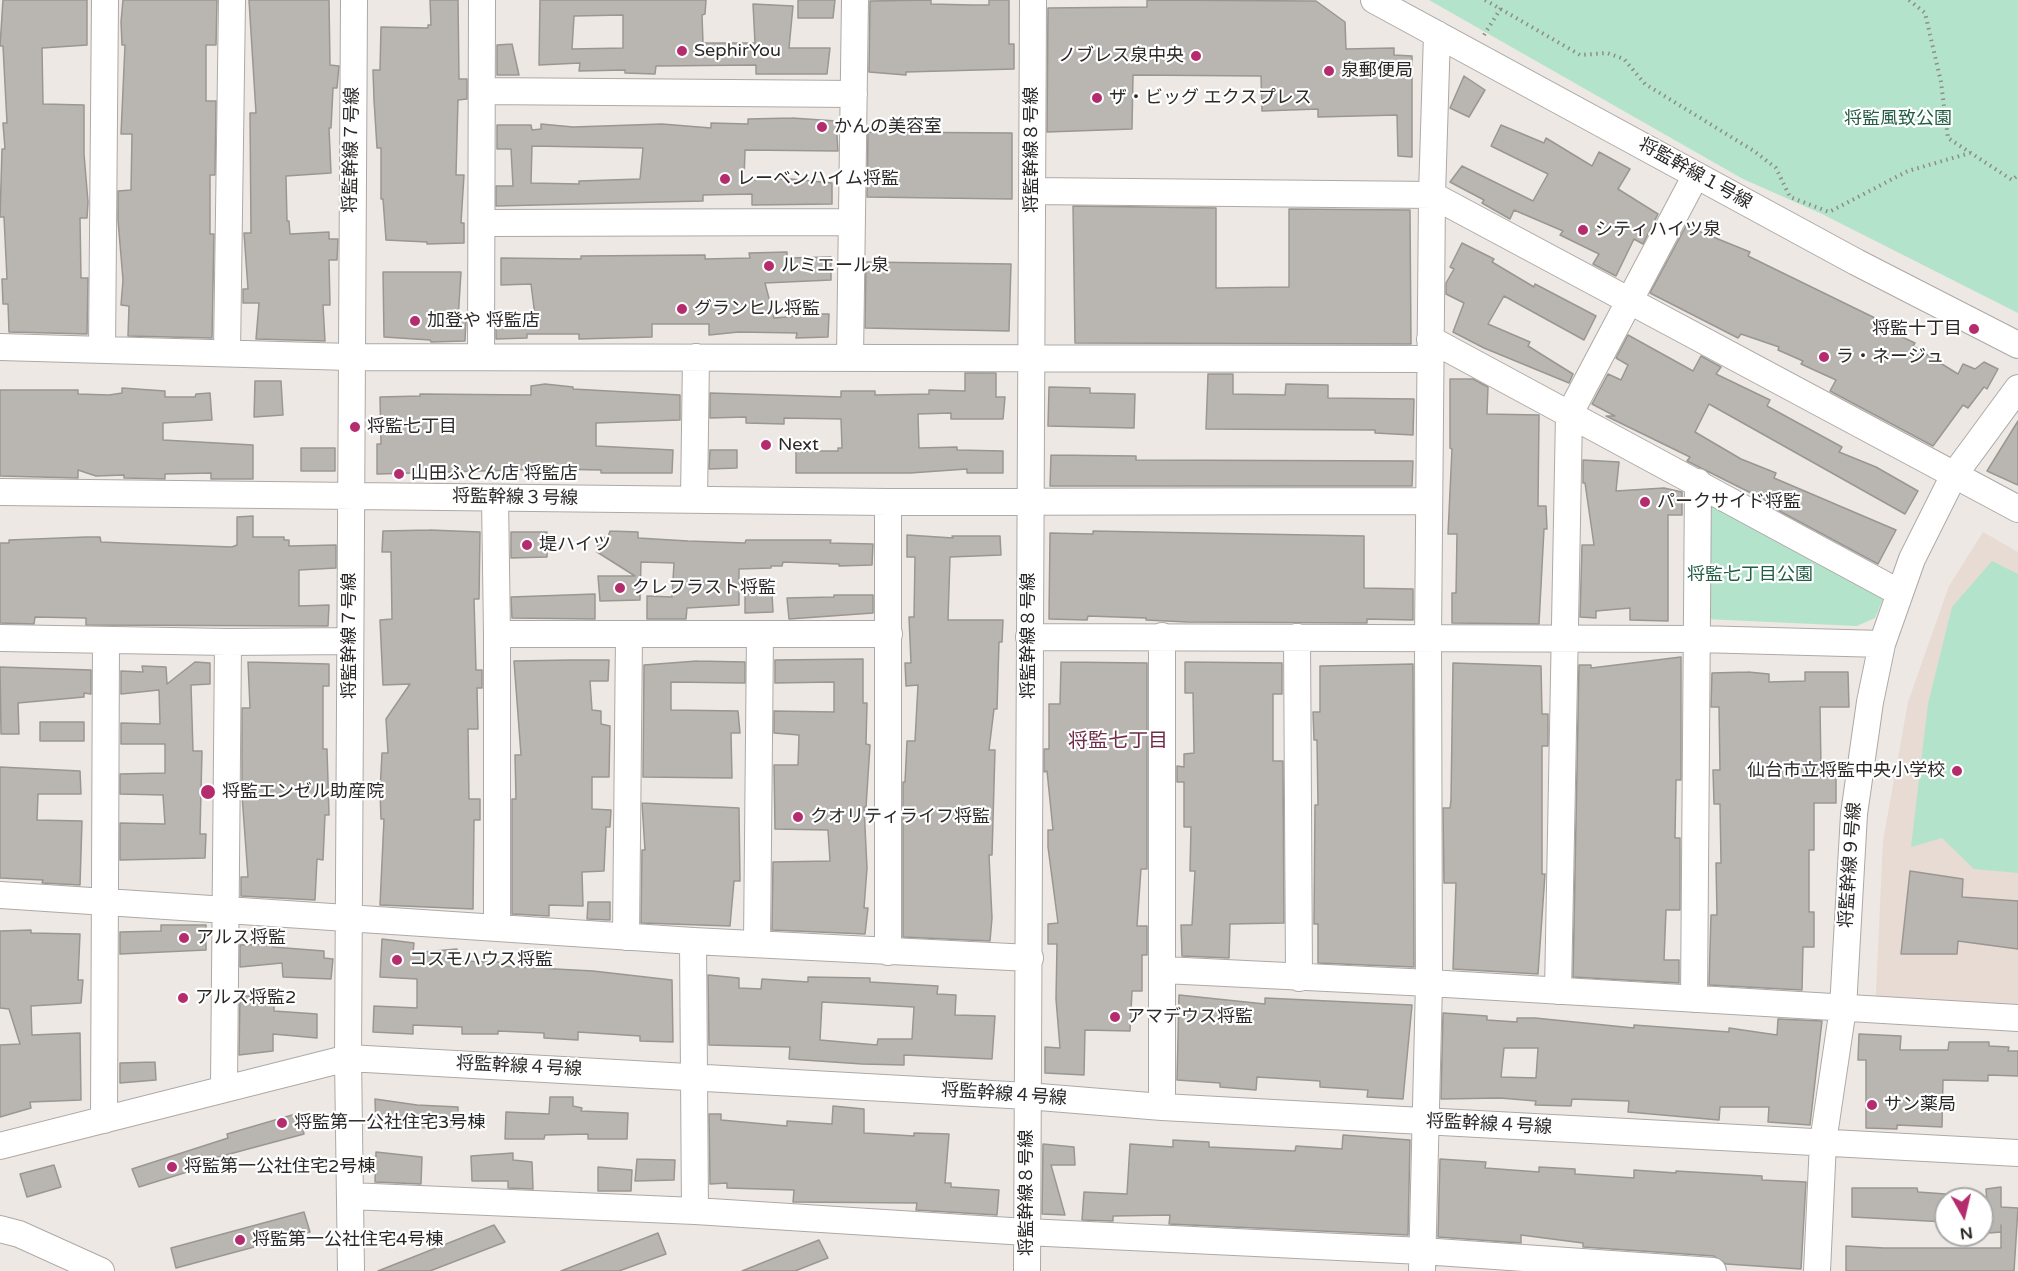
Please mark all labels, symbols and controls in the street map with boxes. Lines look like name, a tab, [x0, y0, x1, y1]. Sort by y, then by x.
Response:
place label: SephirYou	[694, 40, 781, 62]
marker: SephirYou	[675, 44, 689, 58]
place label: ノブレス泉中央	[1058, 45, 1184, 67]
marker: ノブレス泉中央	[1189, 49, 1203, 63]
place label: 泉郵便局	[1341, 60, 1413, 82]
marker: 泉郵便局	[1322, 64, 1336, 78]
street label: 将監幹線７号線	[340, 87, 364, 213]
street label: 将監幹線８号線	[1021, 87, 1043, 213]
place label: ザ・ビッグ エクスプレス	[1109, 87, 1312, 109]
marker: ザ・ビッグ エクスプレス	[1090, 91, 1104, 105]
park label: 将監風致公園	[1844, 108, 1952, 130]
place label: かんの美容室	[834, 116, 942, 138]
marker: かんの美容室	[815, 120, 829, 134]
street label: 将監幹線１号線	[1635, 134, 1755, 214]
place label: レーベンハイム将監	[737, 168, 899, 190]
marker: レーベンハイム将監	[718, 172, 732, 186]
place label: シティハイツ泉	[1595, 219, 1721, 241]
marker: シティハイツ泉	[1576, 223, 1590, 237]
place label: ルミエール泉	[781, 255, 889, 277]
marker: ルミエール泉	[762, 259, 776, 273]
place label: グランヒル将監	[694, 298, 820, 320]
marker: グランヒル将監	[675, 302, 689, 316]
place label: 加登や 将監店	[427, 310, 540, 332]
marker: 加登や 将監店	[408, 314, 422, 328]
place label: 将監十丁目	[1872, 318, 1962, 340]
marker: 将監十丁目	[1967, 322, 1981, 336]
place label: ラ・ネージュ	[1836, 346, 1944, 368]
marker: ラ・ネージュ	[1817, 350, 1831, 364]
place label: 将監七丁目	[367, 416, 457, 438]
marker: 将監七丁目	[348, 420, 362, 434]
place label: Next	[778, 434, 819, 456]
marker: Next	[759, 438, 773, 452]
place label: 山田ふとん店 将監店	[411, 463, 578, 485]
marker: 山田ふとん店 将監店	[392, 467, 406, 481]
street label: 将監幹線３号線	[452, 486, 578, 510]
place label: パークサイド将監	[1657, 491, 1801, 513]
marker: パークサイド将監	[1638, 495, 1652, 509]
place label: 堤ハイツ	[539, 534, 611, 556]
marker: 堤ハイツ	[520, 538, 534, 552]
park label: 将監七丁目公園	[1687, 564, 1813, 586]
street label: 将監幹線７号線	[339, 573, 361, 699]
street label: 将監幹線８号線	[1018, 573, 1040, 699]
place label: クレフラスト将監	[632, 577, 776, 599]
marker: クレフラスト将監	[613, 581, 627, 595]
district label: 将監七丁目	[1068, 730, 1168, 754]
place label: 仙台市立将監中央小学校	[1747, 760, 1945, 782]
marker: 仙台市立将監中央小学校	[1950, 764, 1964, 778]
place label: 将監エンゼル助産院	[222, 781, 384, 803]
marker: 将監エンゼル助産院	[199, 783, 217, 801]
street label: 将監幹線９号線	[1836, 801, 1866, 929]
place label: クオリティライフ将監	[810, 806, 990, 828]
marker: クオリティライフ将監	[791, 810, 805, 824]
place label: アルス将監	[196, 927, 286, 949]
marker: アルス将監	[177, 931, 191, 945]
place label: コスモハウス将監	[409, 949, 553, 971]
marker: コスモハウス将監	[390, 953, 404, 967]
place label: アルス将監2	[195, 987, 296, 1009]
marker: アルス将監2	[176, 991, 190, 1005]
place label: アマデウス将監	[1127, 1006, 1253, 1028]
marker: アマデウス将監	[1108, 1010, 1122, 1024]
street label: 将監幹線４号線	[456, 1053, 582, 1081]
street label: 将監幹線４号線	[940, 1080, 1068, 1110]
place label: サン薬局	[1884, 1094, 1956, 1116]
marker: サン薬局	[1865, 1098, 1879, 1112]
street label: 将監幹線４号線	[1426, 1111, 1552, 1139]
place label: 将監第一公社住宅3号棟	[294, 1112, 485, 1134]
marker: 将監第一公社住宅3号棟	[275, 1116, 289, 1130]
street label: 将監幹線８号線	[1016, 1130, 1038, 1256]
place label: 将監第一公社住宅2号棟	[184, 1156, 375, 1178]
marker: 将監第一公社住宅2号棟	[165, 1160, 179, 1174]
north arrow	[1934, 1187, 1994, 1247]
text: N	[1958, 1222, 1974, 1244]
place label: 将監第一公社住宅4号棟	[252, 1229, 443, 1251]
marker: 将監第一公社住宅4号棟	[233, 1233, 247, 1247]

